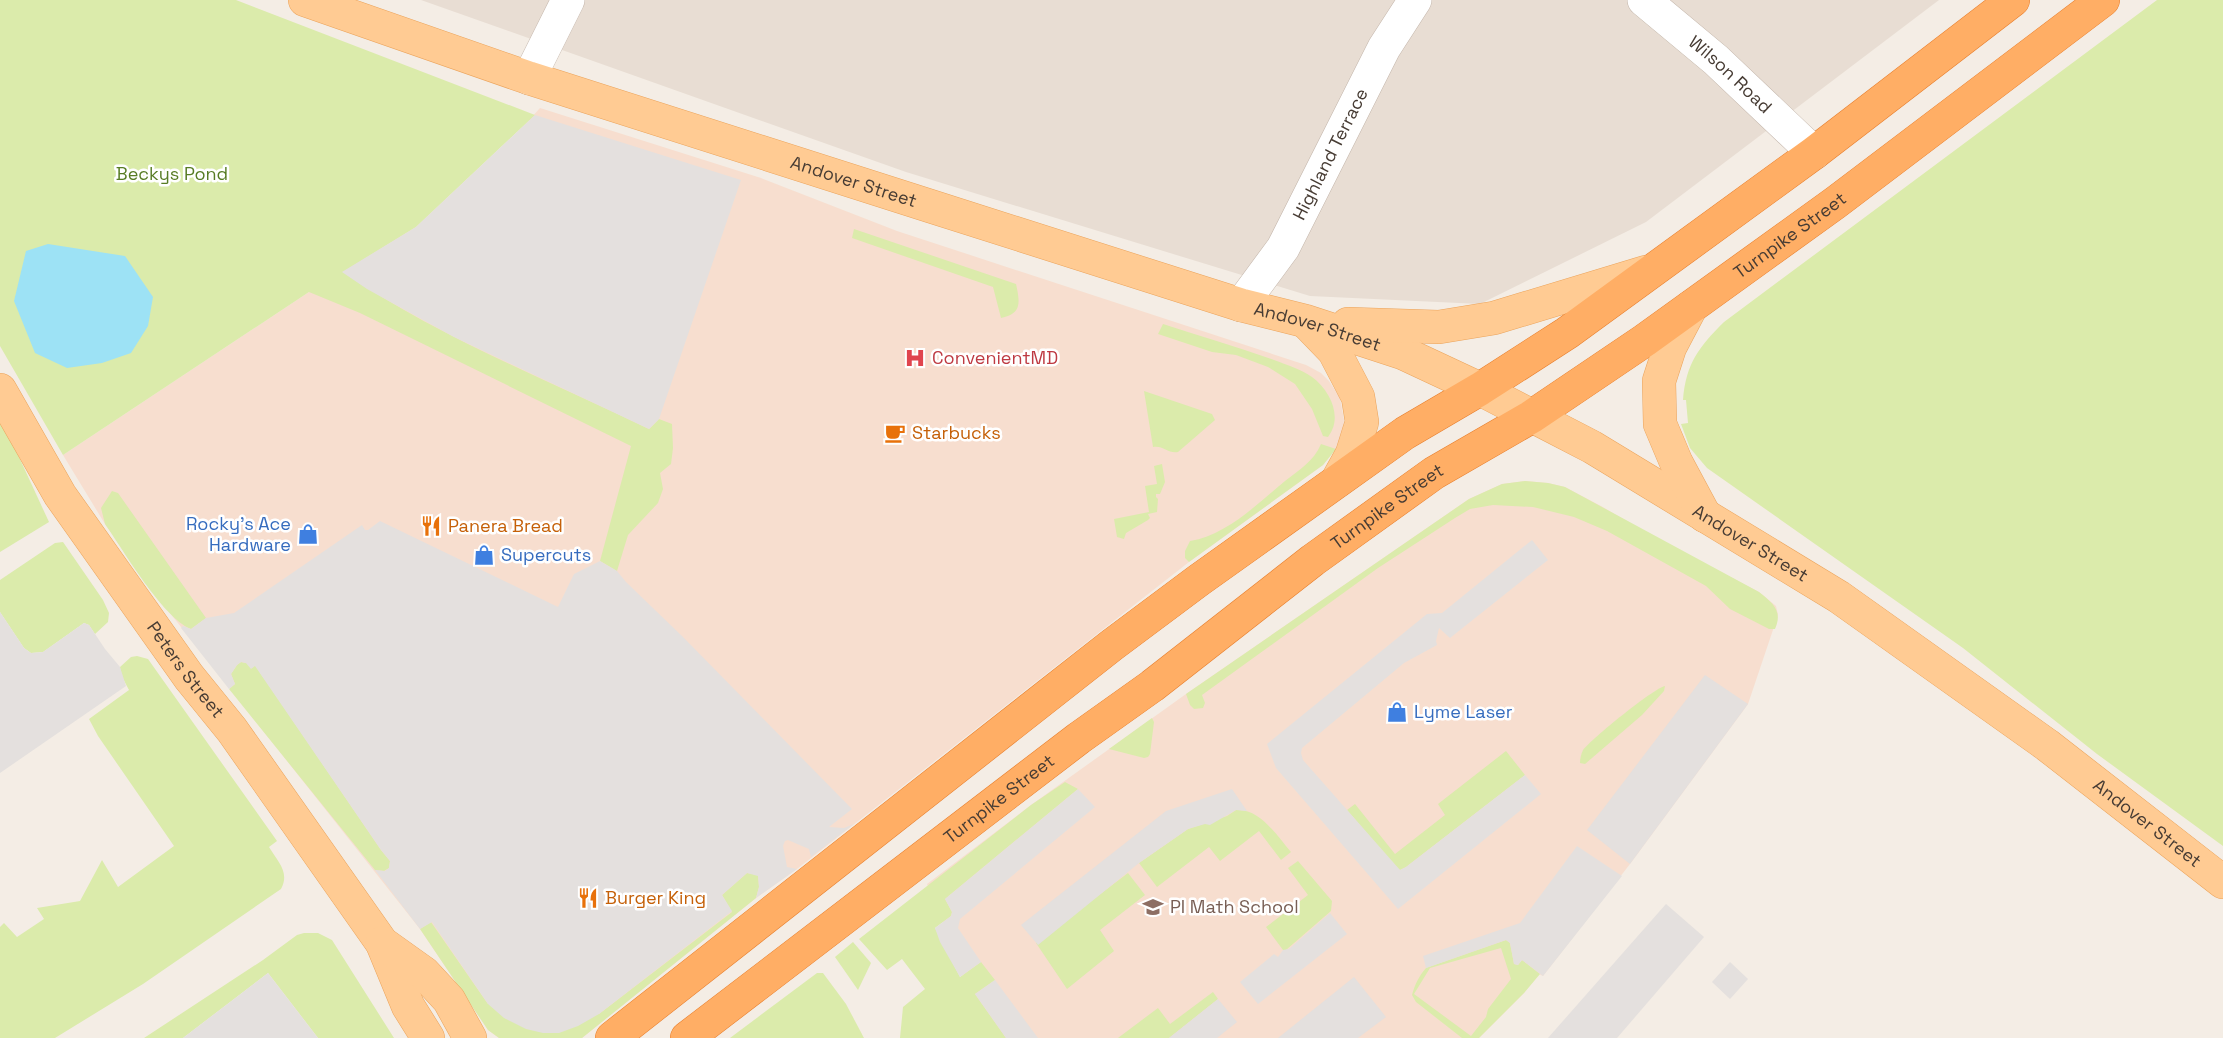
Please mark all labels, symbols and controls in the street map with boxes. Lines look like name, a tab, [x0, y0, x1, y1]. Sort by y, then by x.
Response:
street label: Wilson Road	[1684, 30, 1777, 118]
street label: Highland Terrace	[1287, 84, 1373, 224]
street label: Andover Street	[788, 150, 920, 212]
park label: Beckys Pond	[116, 162, 228, 185]
street label: Turnpike Street	[1729, 187, 1851, 283]
street label: Andover Street	[1252, 297, 1384, 356]
hospital icon: ConvenientMD	[903, 346, 927, 370]
place label: ConvenientMD	[932, 346, 1058, 369]
cafe icon: Starbucks	[883, 421, 907, 445]
place label: Starbucks	[912, 421, 1001, 444]
street label: Turnpike Street	[1326, 458, 1447, 555]
street label: Andover Street	[1689, 499, 1813, 587]
place label: Rocky's Ace Hardware	[186, 512, 291, 556]
restaurant icon: Panera Bread	[419, 514, 443, 538]
place label: Panera Bread	[448, 514, 563, 537]
shop icon: Rocky's Ace Hardware	[296, 522, 320, 546]
shop icon: Supercuts	[472, 543, 496, 567]
place label: Supercuts	[501, 543, 591, 566]
street label: Peters Street	[142, 617, 230, 722]
shop icon: Lyme Laser	[1385, 700, 1409, 724]
place label: Lyme Laser	[1414, 700, 1513, 723]
street label: Turnpike Street	[939, 749, 1059, 848]
street label: Andover Street	[2089, 773, 2206, 872]
restaurant icon: Burger King	[576, 886, 600, 910]
place label: Burger King	[605, 886, 706, 909]
school or university icon: PI Math School	[1141, 895, 1165, 919]
place label: PI Math School	[1170, 895, 1299, 918]

